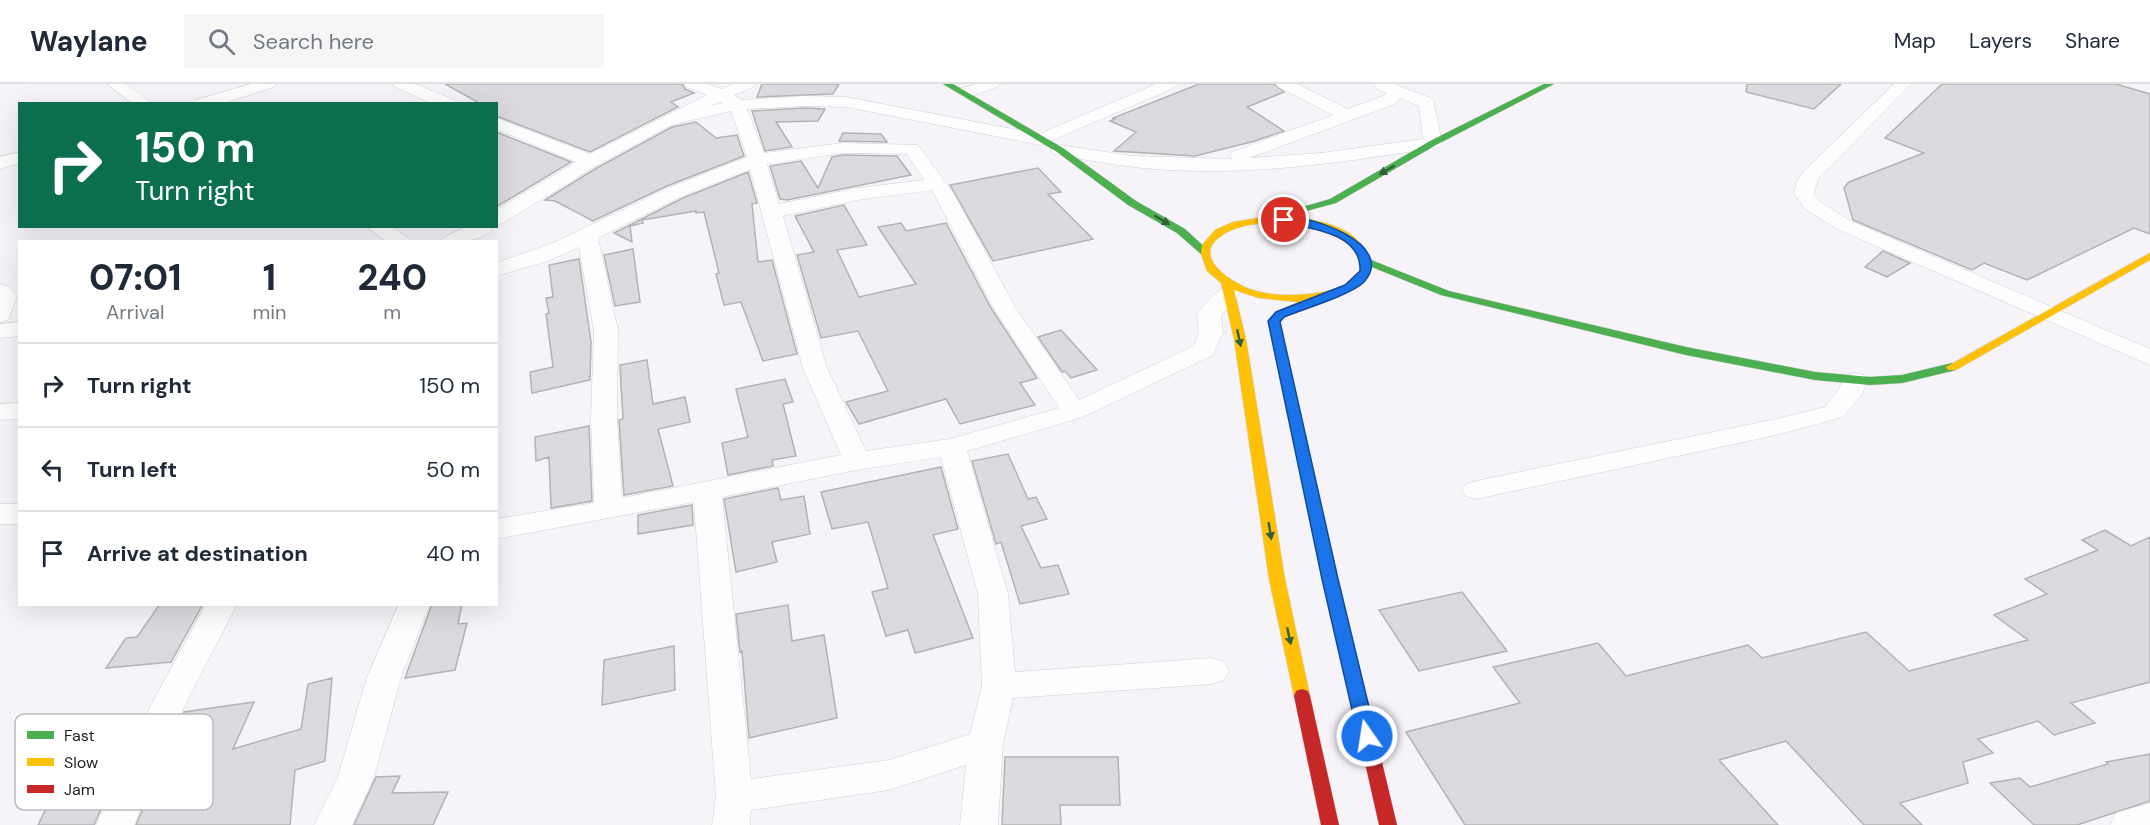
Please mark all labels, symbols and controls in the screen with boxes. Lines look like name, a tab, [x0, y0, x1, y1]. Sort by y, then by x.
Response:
search box	[184, 14, 604, 68]
text: Waylane	[30, 23, 148, 60]
icon: search	[205, 25, 238, 58]
text: Search here	[253, 27, 374, 56]
text: Map	[1894, 27, 1936, 55]
text: Layers	[1969, 27, 2032, 55]
text: Share	[2065, 27, 2120, 55]
text: 150 m	[135, 120, 255, 175]
icon: right	[36, 126, 114, 204]
one-way arrow	[1378, 164, 1395, 174]
text: Turn right	[135, 173, 255, 208]
pin	[1258, 194, 1309, 245]
icon: arrive	[1267, 203, 1300, 236]
one-way arrow	[1154, 215, 1171, 225]
text: 07:01	[89, 254, 182, 301]
text: 1	[263, 254, 276, 301]
text: 240	[357, 254, 427, 301]
text: Arrival	[106, 299, 164, 325]
text: min	[252, 299, 287, 325]
text: m	[383, 299, 401, 325]
one-way arrow	[1235, 329, 1244, 348]
icon: right	[36, 369, 69, 402]
text: Turn right	[87, 371, 192, 400]
text: 150 m	[419, 371, 480, 400]
icon: left	[36, 453, 69, 486]
text: Turn left	[87, 455, 177, 484]
text: 50 m	[426, 455, 480, 484]
one-way arrow	[1265, 521, 1274, 540]
icon: arrive	[36, 537, 69, 570]
text: Arrive at destination	[87, 539, 308, 568]
text: 40 m	[426, 539, 480, 568]
one-way arrow	[1285, 627, 1295, 645]
position arrow	[1335, 704, 1399, 768]
legend	[15, 714, 213, 810]
text: Fast	[64, 725, 95, 746]
text: Slow	[64, 752, 98, 773]
text: Jam	[64, 779, 95, 800]

